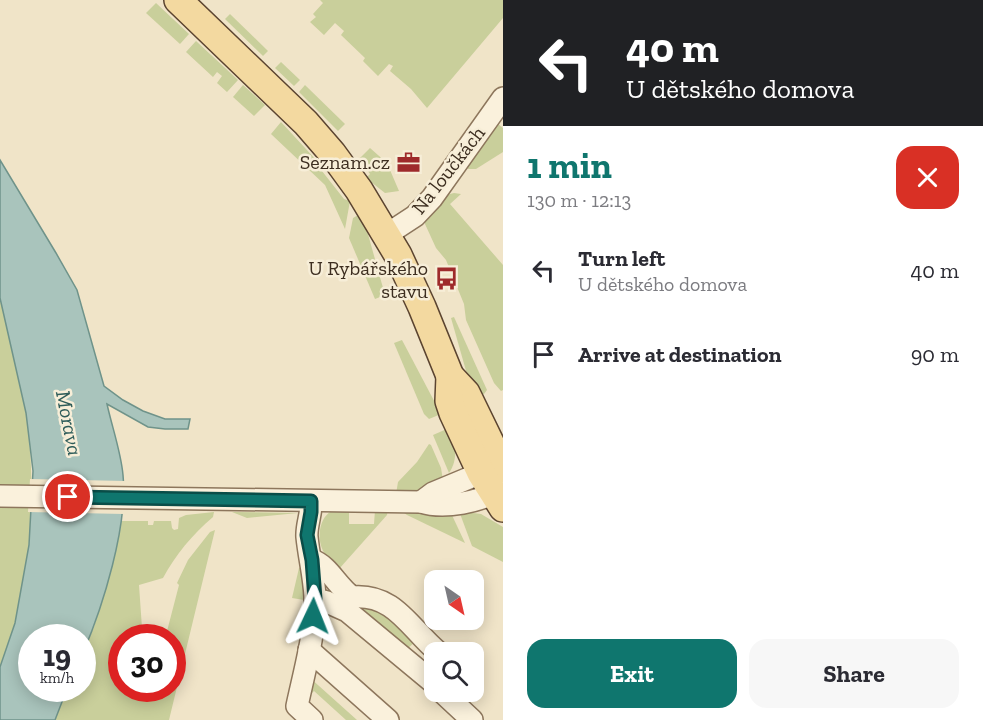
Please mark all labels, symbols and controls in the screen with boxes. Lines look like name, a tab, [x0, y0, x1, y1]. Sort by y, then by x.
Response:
text: 40 m	[626, 22, 719, 73]
icon: left	[527, 24, 605, 102]
text: U dětského domova	[626, 73, 854, 105]
street label: Na loučkách	[406, 121, 490, 219]
text: 1 min	[527, 144, 612, 187]
button: close	[896, 146, 959, 209]
office icon: Seznam.cz	[395, 149, 421, 175]
place label: Seznam.cz	[300, 150, 390, 174]
text: 130 m · 12:13	[527, 188, 631, 212]
text: Turn left	[578, 245, 665, 272]
icon: left	[527, 254, 560, 287]
place label: U Rybářského stavu	[308, 256, 428, 303]
text: 40 m	[910, 257, 959, 284]
bus stop icon: U Rybářského stavu	[433, 266, 459, 292]
text: U dětského domova	[578, 272, 747, 296]
icon: arrive	[527, 338, 560, 371]
text: Arrive at destination	[578, 341, 781, 368]
text: 90 m	[911, 341, 959, 368]
water label: Morava	[51, 388, 88, 458]
pin	[42, 471, 93, 522]
icon: arrive	[51, 480, 84, 513]
north arrow	[424, 570, 484, 630]
map controls	[424, 570, 484, 702]
position arrow	[281, 584, 345, 648]
speed limit sign: 30	[108, 624, 186, 702]
text: 19	[43, 638, 71, 674]
button: Exit	[527, 639, 737, 708]
button: Share	[749, 639, 959, 708]
button: search	[424, 642, 484, 702]
text: km/h	[40, 669, 74, 687]

